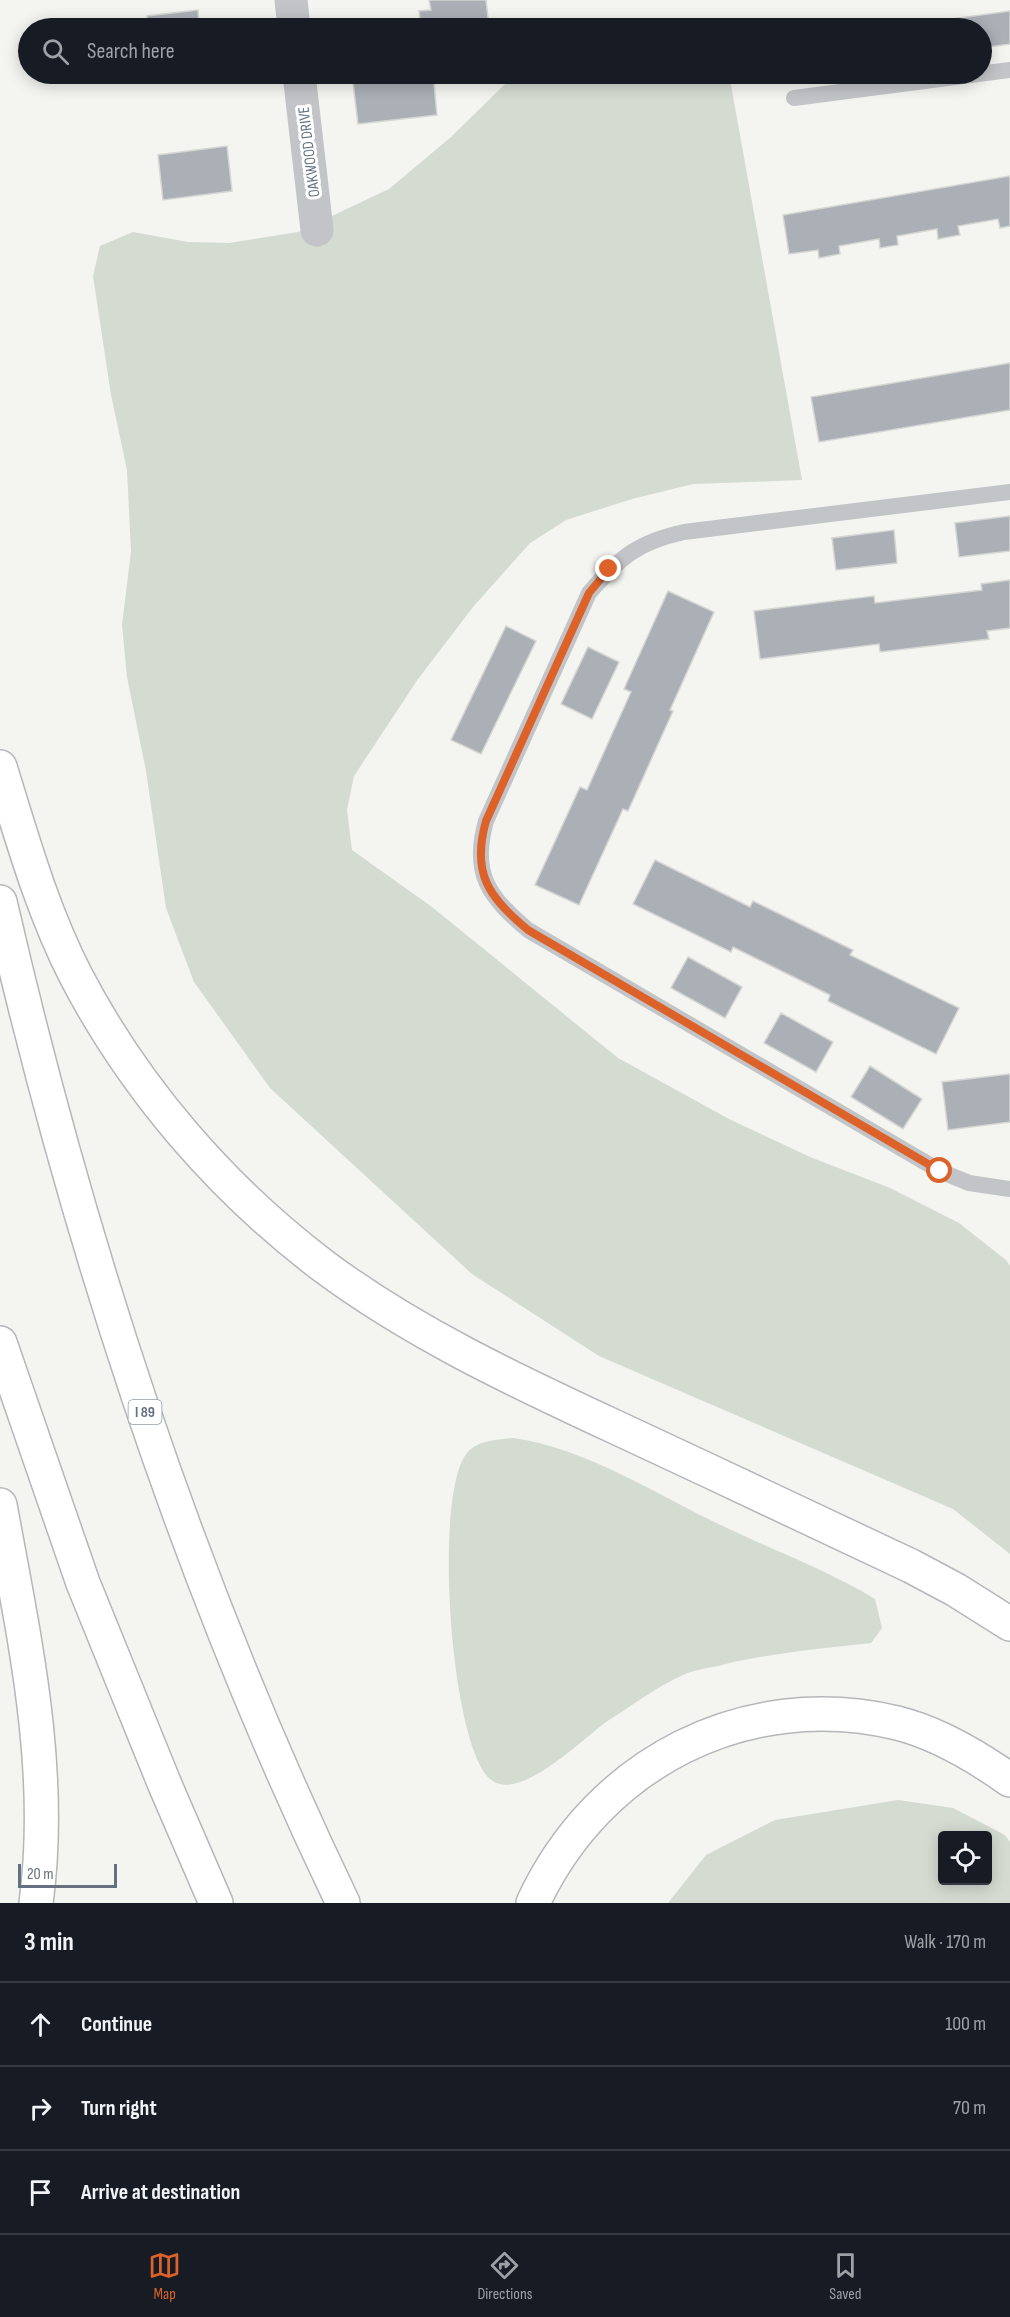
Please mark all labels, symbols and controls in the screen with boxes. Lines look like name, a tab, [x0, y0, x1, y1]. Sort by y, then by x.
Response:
search box	[18, 18, 992, 84]
icon: search	[39, 35, 72, 68]
text: Search here	[87, 38, 174, 65]
street label: OAKWOOD DRIVE	[295, 106, 324, 198]
route end	[595, 555, 621, 581]
route start	[926, 1157, 952, 1183]
road number: I 89	[128, 1400, 162, 1424]
map controls	[938, 1831, 992, 1885]
button: locate	[938, 1831, 992, 1885]
scale bar	[18, 1861, 117, 1888]
text: 20 m	[27, 1865, 54, 1884]
text: 3 min	[24, 1927, 74, 1958]
text: Walk · 170 m	[904, 1930, 986, 1954]
icon: ahead	[24, 2008, 57, 2041]
text: Continue	[81, 2011, 152, 2038]
text: 100 m	[945, 2012, 986, 2036]
icon: right	[24, 2092, 57, 2125]
text: Turn right	[81, 2095, 157, 2122]
text: 70 m	[953, 2096, 986, 2120]
icon: arrive	[24, 2176, 57, 2209]
text: Arrive at destination	[81, 2179, 240, 2206]
tab: Map	[148, 2249, 181, 2304]
tab: Directions	[477, 2249, 533, 2304]
tab: Saved	[829, 2249, 862, 2304]

